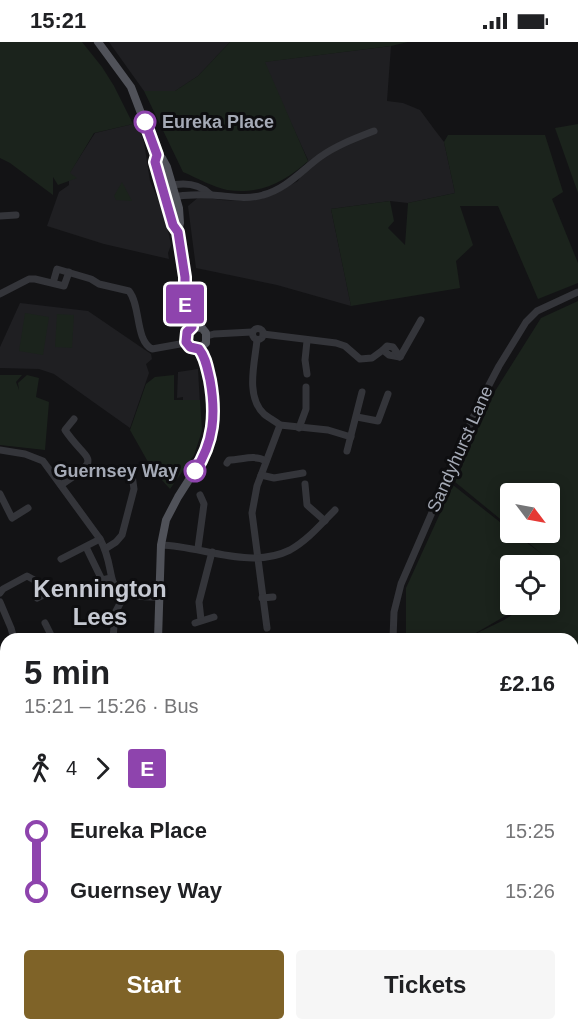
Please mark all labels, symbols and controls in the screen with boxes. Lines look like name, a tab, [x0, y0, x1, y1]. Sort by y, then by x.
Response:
text: 15:21	[30, 8, 86, 33]
marker: Eureka Place	[134, 111, 156, 133]
place label: Eureka Place	[162, 112, 274, 132]
line badge: E	[166, 284, 204, 324]
text: E	[178, 293, 192, 316]
street label: Sandyhurst Lane	[423, 383, 497, 515]
marker: Guernsey Way	[184, 460, 206, 482]
place label: Guernsey Way	[54, 461, 178, 481]
north arrow	[500, 483, 560, 543]
map controls	[500, 483, 560, 615]
button: locate	[500, 555, 560, 615]
district label: Kennington Lees	[33, 575, 167, 630]
text: 5 min	[24, 654, 110, 691]
text: £2.16	[500, 671, 555, 696]
text: 15:21 – 15:26 · Bus	[24, 695, 199, 717]
icon: walk	[24, 752, 57, 785]
icon: forward	[86, 752, 119, 785]
text: 4	[66, 757, 77, 779]
text: E	[140, 757, 154, 780]
text: Eureka Place	[70, 818, 207, 843]
text: 15:25	[505, 820, 555, 842]
text: Guernsey Way	[70, 878, 222, 903]
text: 15:26	[505, 880, 555, 902]
button: Start	[24, 950, 284, 1019]
button: Tickets	[296, 950, 555, 1019]

